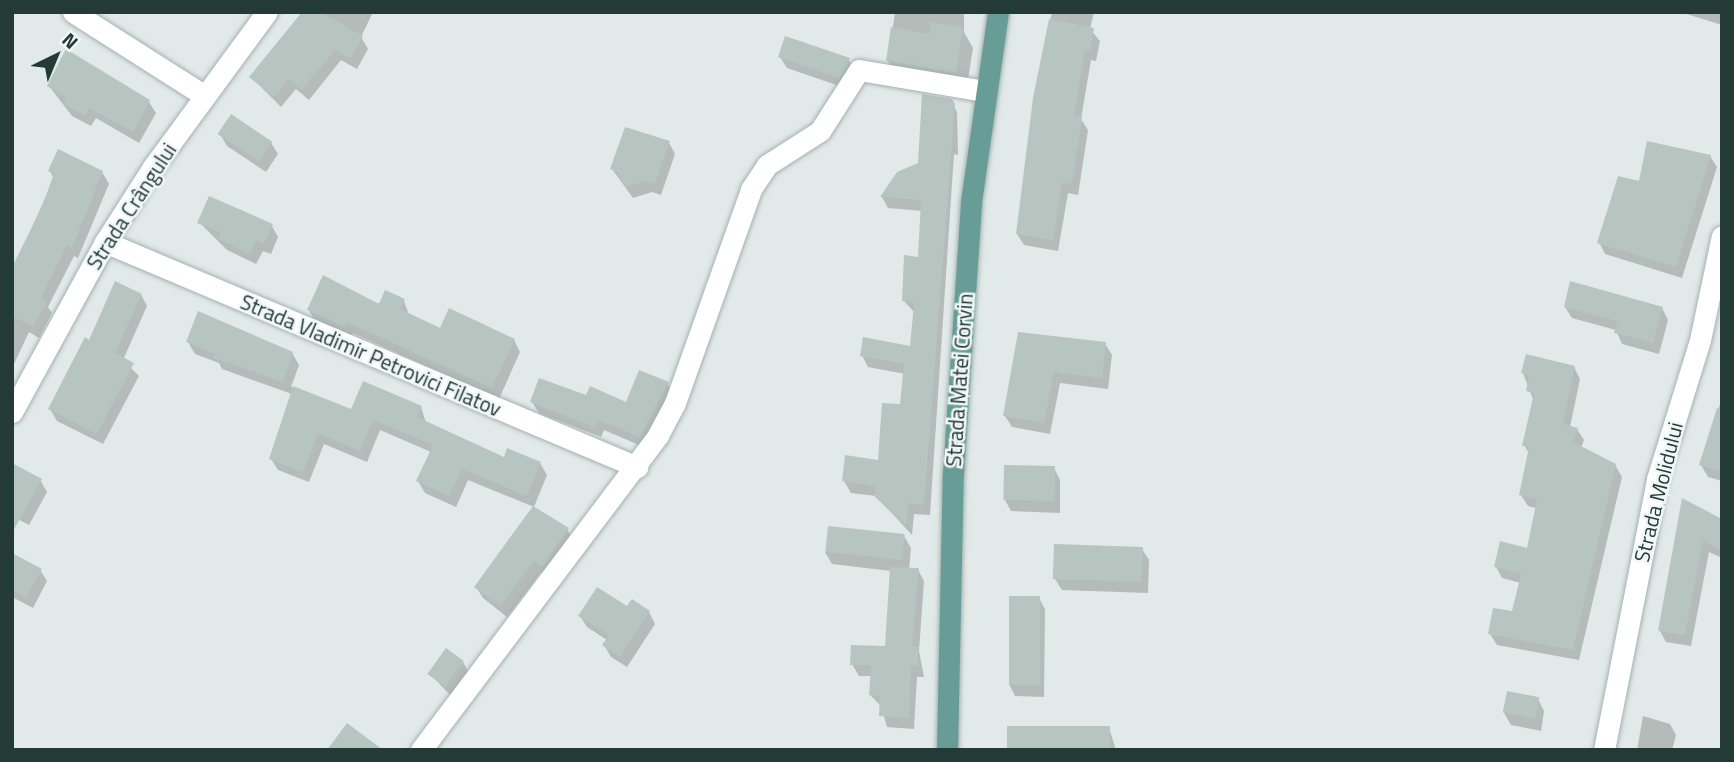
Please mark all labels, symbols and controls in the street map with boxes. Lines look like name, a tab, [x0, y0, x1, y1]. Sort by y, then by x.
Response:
north arrow	[21, 21, 91, 91]
text: N	[56, 25, 85, 55]
street label: Strada Crângului	[81, 138, 181, 274]
street label: Strada Vladimir Petrovici Filatov	[237, 289, 505, 421]
street label: Strada Matei Corvin	[940, 293, 978, 467]
street label: Strada Molidului	[1628, 419, 1688, 565]

